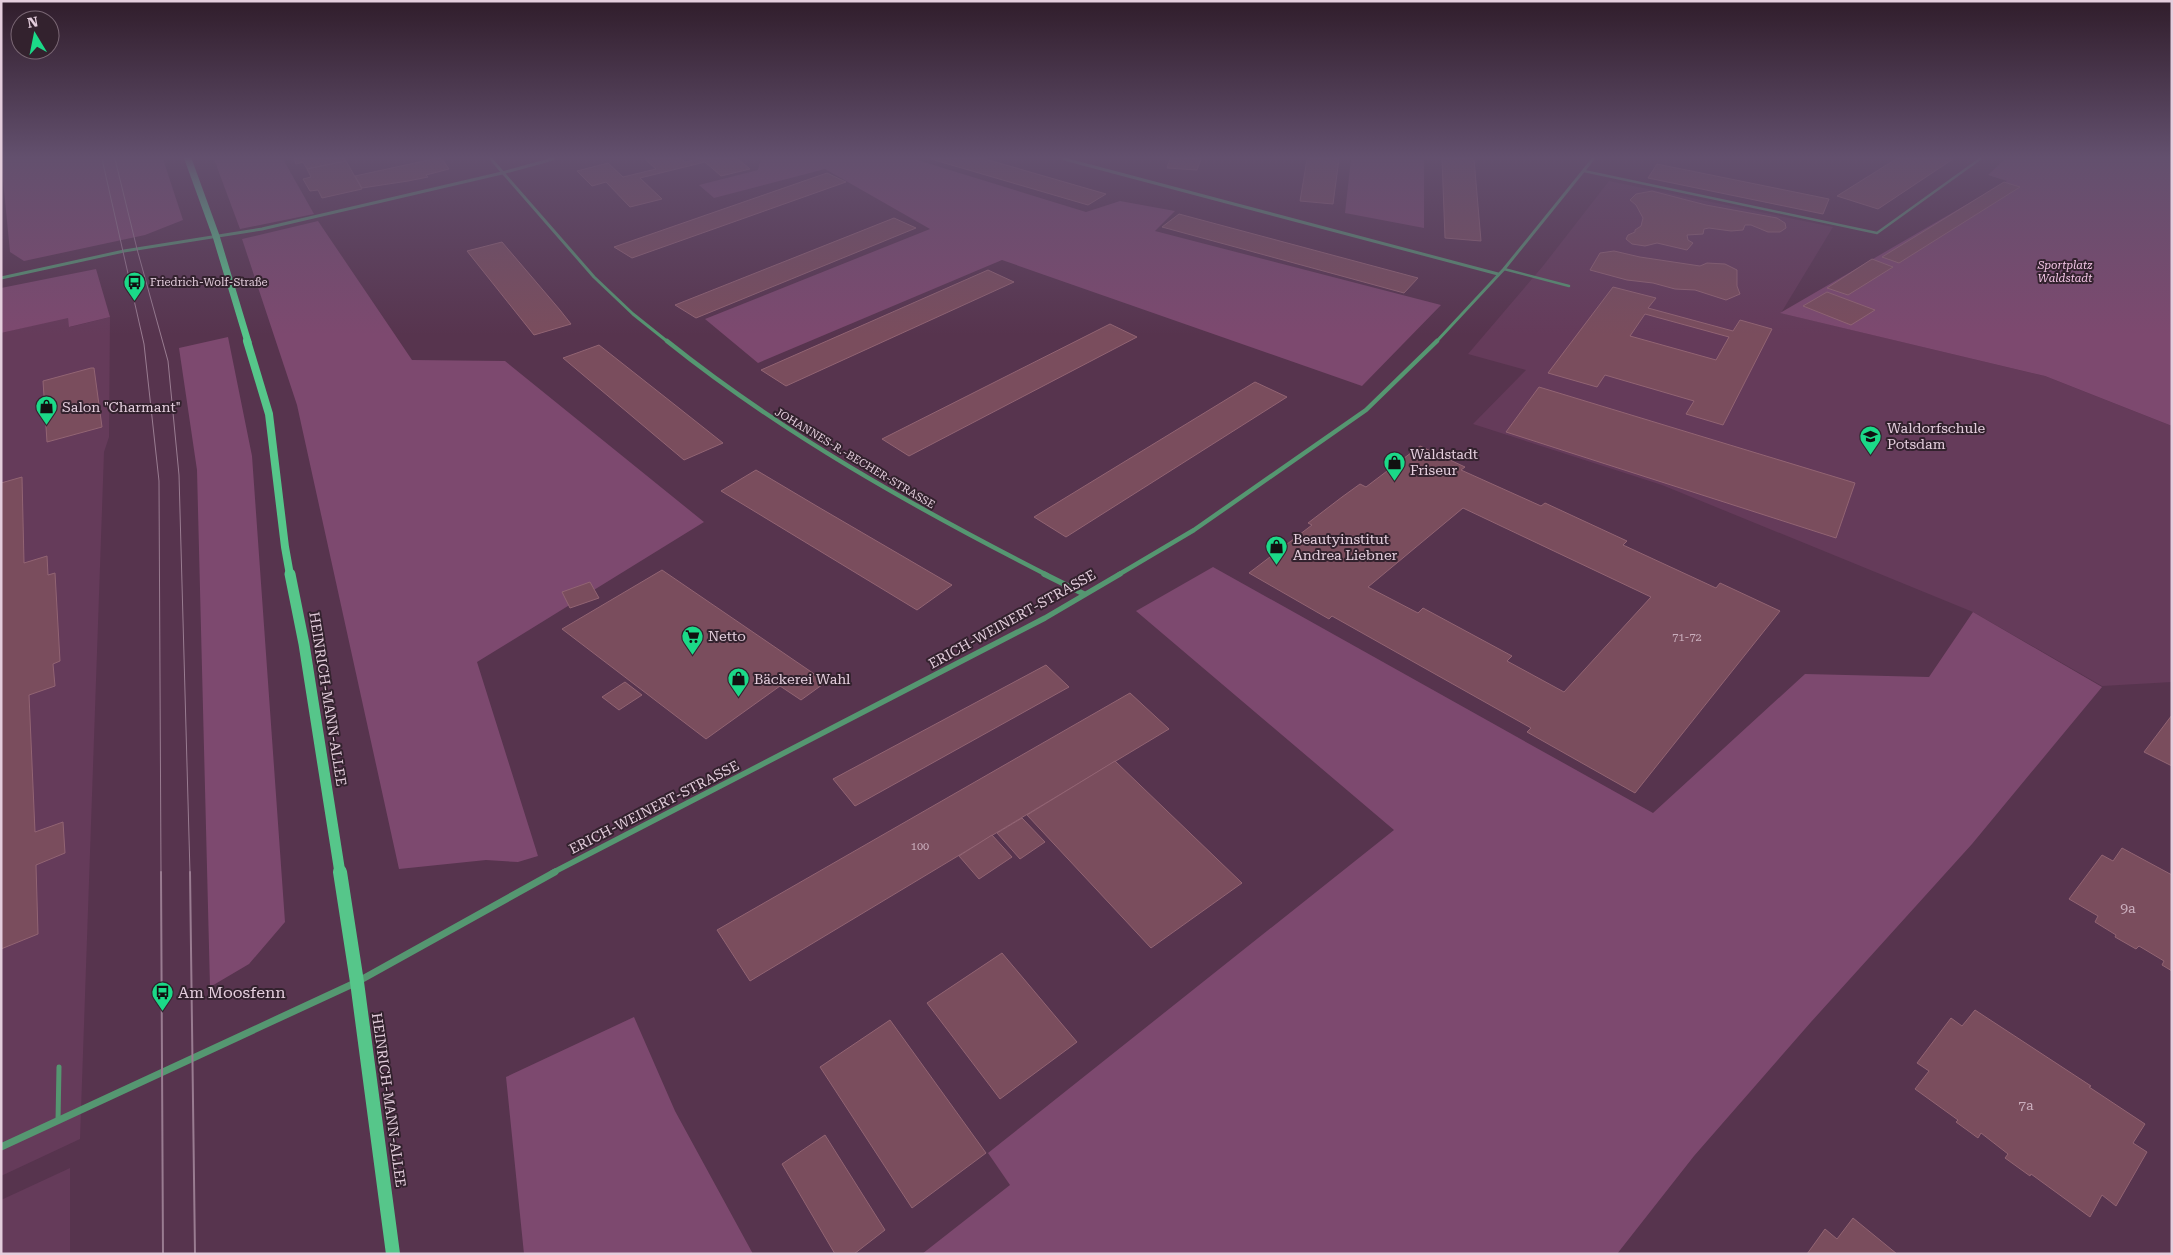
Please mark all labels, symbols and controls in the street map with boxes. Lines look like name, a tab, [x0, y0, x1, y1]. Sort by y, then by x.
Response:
north arrow	[10, 10, 60, 60]
text: N	[26, 13, 40, 31]
park label: Sportplatz Waldstadt	[2037, 259, 2093, 285]
bus stop icon: Friedrich-Wolf-Straße	[122, 270, 146, 301]
place label: Friedrich-Wolf-Straße	[150, 276, 268, 289]
shop icon: Salon "Charmant"	[34, 395, 58, 426]
place label: Salon "Charmant"	[62, 399, 181, 415]
street label: JOHANNES-R.-BECHER-STRASSE	[772, 405, 937, 512]
place label: Waldorfschule Potsdam	[1887, 420, 1986, 452]
school or university icon: Waldorfschule Potsdam	[1859, 424, 1883, 455]
place label: Waldstadt Friseur	[1410, 446, 1478, 478]
shop icon: Waldstadt Friseur	[1382, 450, 1406, 481]
place label: Beautyinstitut Andrea Liebner	[1293, 531, 1398, 563]
shop icon: Beautyinstitut Andrea Liebner	[1265, 535, 1289, 566]
street label: ERICH-WEINERT-STRASSE	[926, 566, 1098, 672]
street label: HEINRICH-MANN-ALLEE	[306, 611, 350, 787]
supermarket icon: Netto	[680, 624, 704, 655]
place label: Netto	[708, 628, 746, 644]
house number: 71-72	[1672, 631, 1702, 644]
shop icon: Bäckerei Wahl	[726, 667, 750, 698]
place label: Bäckerei Wahl	[754, 671, 851, 687]
street label: ERICH-WEINERT-STRASSE	[566, 757, 742, 857]
house number: 100	[911, 840, 929, 853]
house number: 9a	[2120, 900, 2136, 916]
bus stop icon: Am Moosfenn	[150, 980, 174, 1011]
place label: Am Moosfenn	[178, 983, 286, 1002]
street label: HEINRICH-MANN-ALLEE	[369, 1012, 409, 1188]
house number: 7a	[2018, 1097, 2034, 1113]

